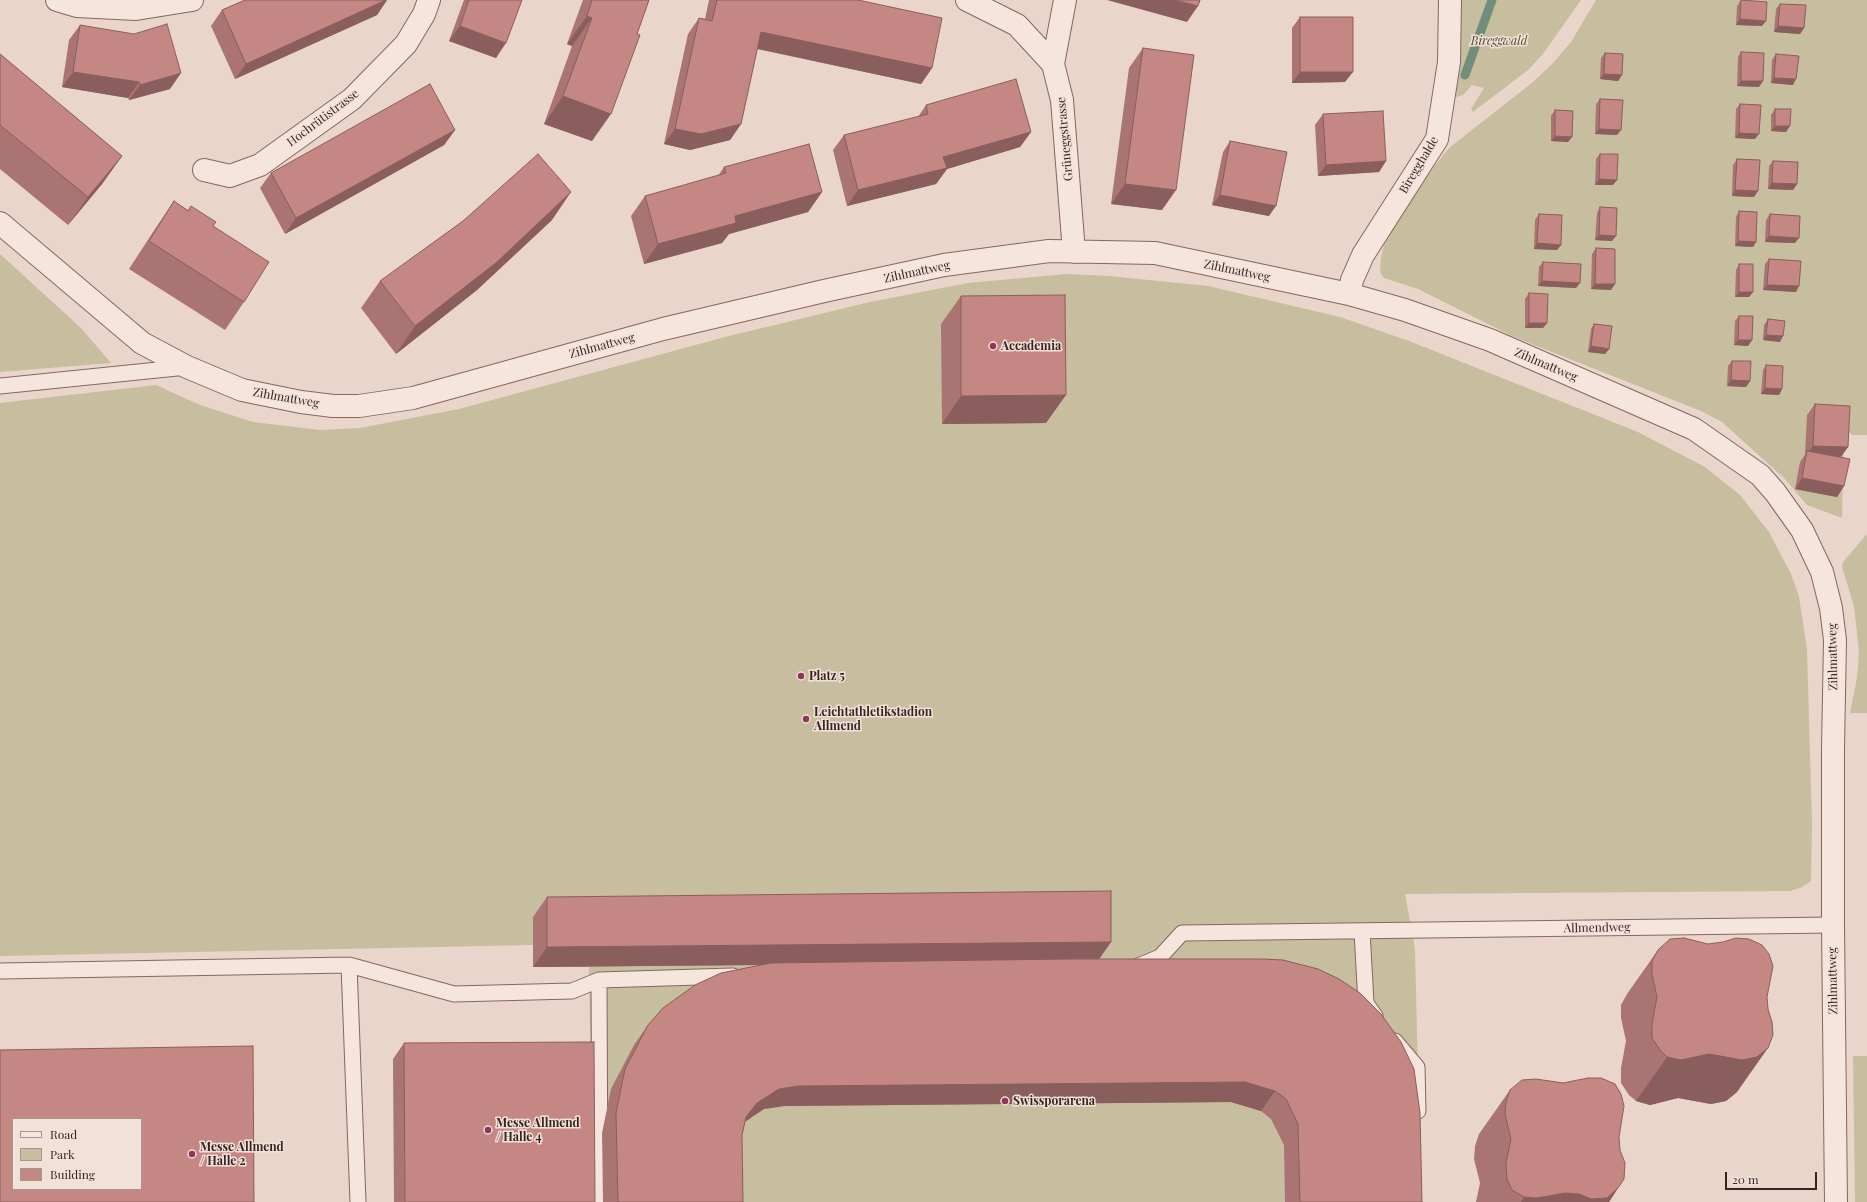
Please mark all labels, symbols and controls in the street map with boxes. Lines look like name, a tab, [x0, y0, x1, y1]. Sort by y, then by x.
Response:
park label: Bireggwald	[1471, 34, 1527, 48]
street label: Hochrütistrasse	[284, 86, 362, 150]
street label: Grüneggstrasse	[1054, 96, 1076, 182]
street label: Biregghalde	[1396, 134, 1442, 196]
street label: Zihlmattweg	[1203, 257, 1271, 285]
street label: Zihlmattweg	[883, 258, 951, 286]
street label: Zihlmattweg	[568, 330, 636, 362]
place label: Accademia	[1001, 339, 1061, 353]
marker: Accademia	[988, 341, 998, 351]
street label: Zihlmattweg	[1512, 345, 1580, 385]
street label: Zihlmattweg	[252, 385, 320, 411]
street label: Zihlmattweg	[1825, 623, 1841, 691]
place label: Platz 5	[809, 669, 845, 683]
marker: Platz 5	[796, 671, 806, 681]
place label: Leichtathletikstadion Allmend	[814, 705, 932, 733]
marker: Leichtathletikstadion Allmend	[801, 714, 811, 724]
street label: Allmendweg	[1563, 920, 1631, 936]
street label: Zihlmattweg	[1825, 947, 1841, 1015]
place label: Swissporarena	[1013, 1094, 1095, 1108]
marker: Swissporarena	[1000, 1096, 1010, 1106]
place label: Messe Allmend / Halle 4	[496, 1116, 580, 1144]
legend	[12, 1118, 142, 1190]
marker: Messe Allmend / Halle 4	[483, 1125, 493, 1135]
text: Road	[50, 1126, 77, 1142]
place label: Messe Allmend / Halle 2	[200, 1140, 284, 1168]
text: Park	[50, 1146, 75, 1162]
marker: Messe Allmend / Halle 2	[187, 1149, 197, 1159]
scale bar	[1727, 1164, 1819, 1190]
text: Building	[50, 1166, 95, 1182]
text: 20 m	[1732, 1171, 1759, 1187]

